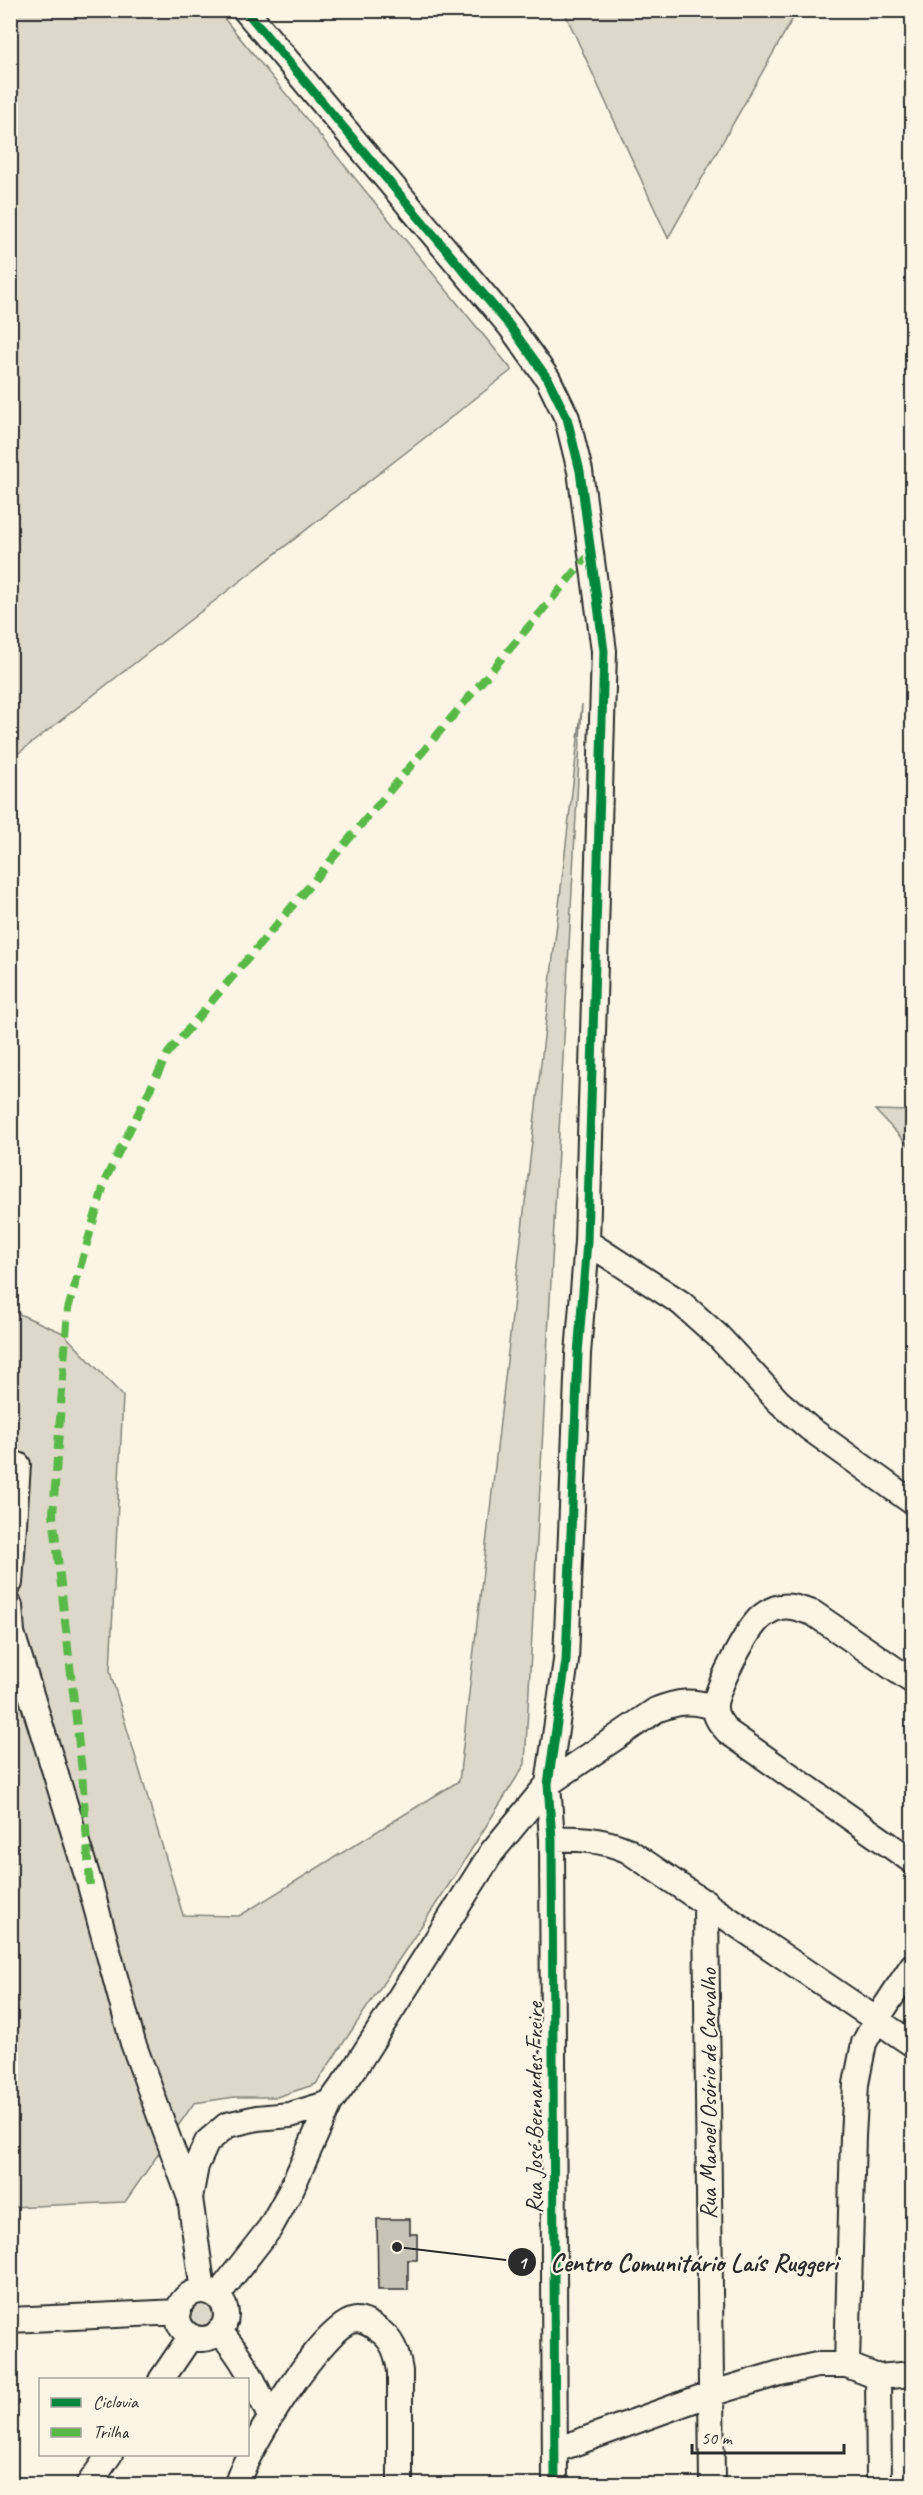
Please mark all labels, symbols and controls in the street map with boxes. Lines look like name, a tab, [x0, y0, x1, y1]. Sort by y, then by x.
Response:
street label: Rua Manoel Osório de Carvalho	[693, 1967, 723, 2220]
street label: Rua José Bernardes Freire	[519, 2000, 549, 2214]
callout: Centro Comunitário Laís Ruggeri	[507, 2240, 850, 2284]
text: Centro Comunitário Laís Ruggeri	[550, 2246, 842, 2279]
text: 1	[518, 2252, 528, 2274]
legend	[39, 2378, 249, 2456]
text: Ciclovia	[93, 2391, 139, 2413]
scale bar	[692, 2417, 844, 2455]
text: Trilha	[93, 2421, 130, 2443]
text: 50 m	[701, 2427, 734, 2449]

